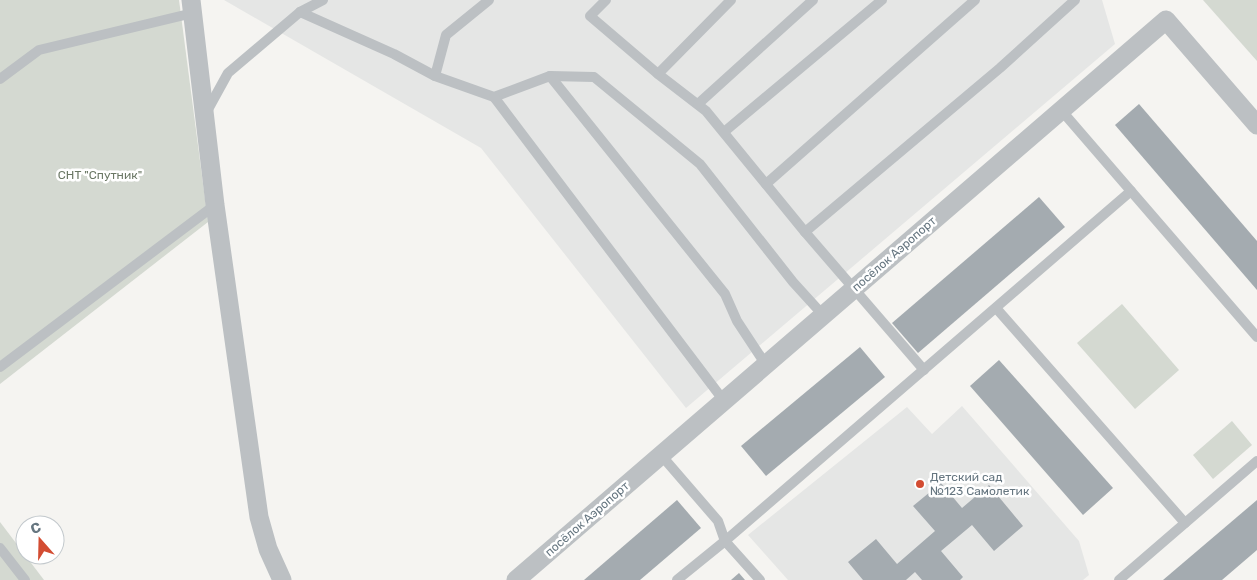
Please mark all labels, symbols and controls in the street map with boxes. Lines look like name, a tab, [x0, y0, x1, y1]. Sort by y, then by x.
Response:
park label: СНТ "Спутник"	[58, 168, 142, 182]
street label: посёлок Аэропорт	[849, 214, 939, 294]
place label: Детский сад №123 Самолетик	[930, 470, 1030, 498]
marker: Детский сад №123 Самолетик	[914, 478, 926, 490]
street label: посёлок Аэропорт	[542, 479, 632, 559]
north arrow	[15, 515, 65, 565]
text: С	[28, 519, 43, 538]

